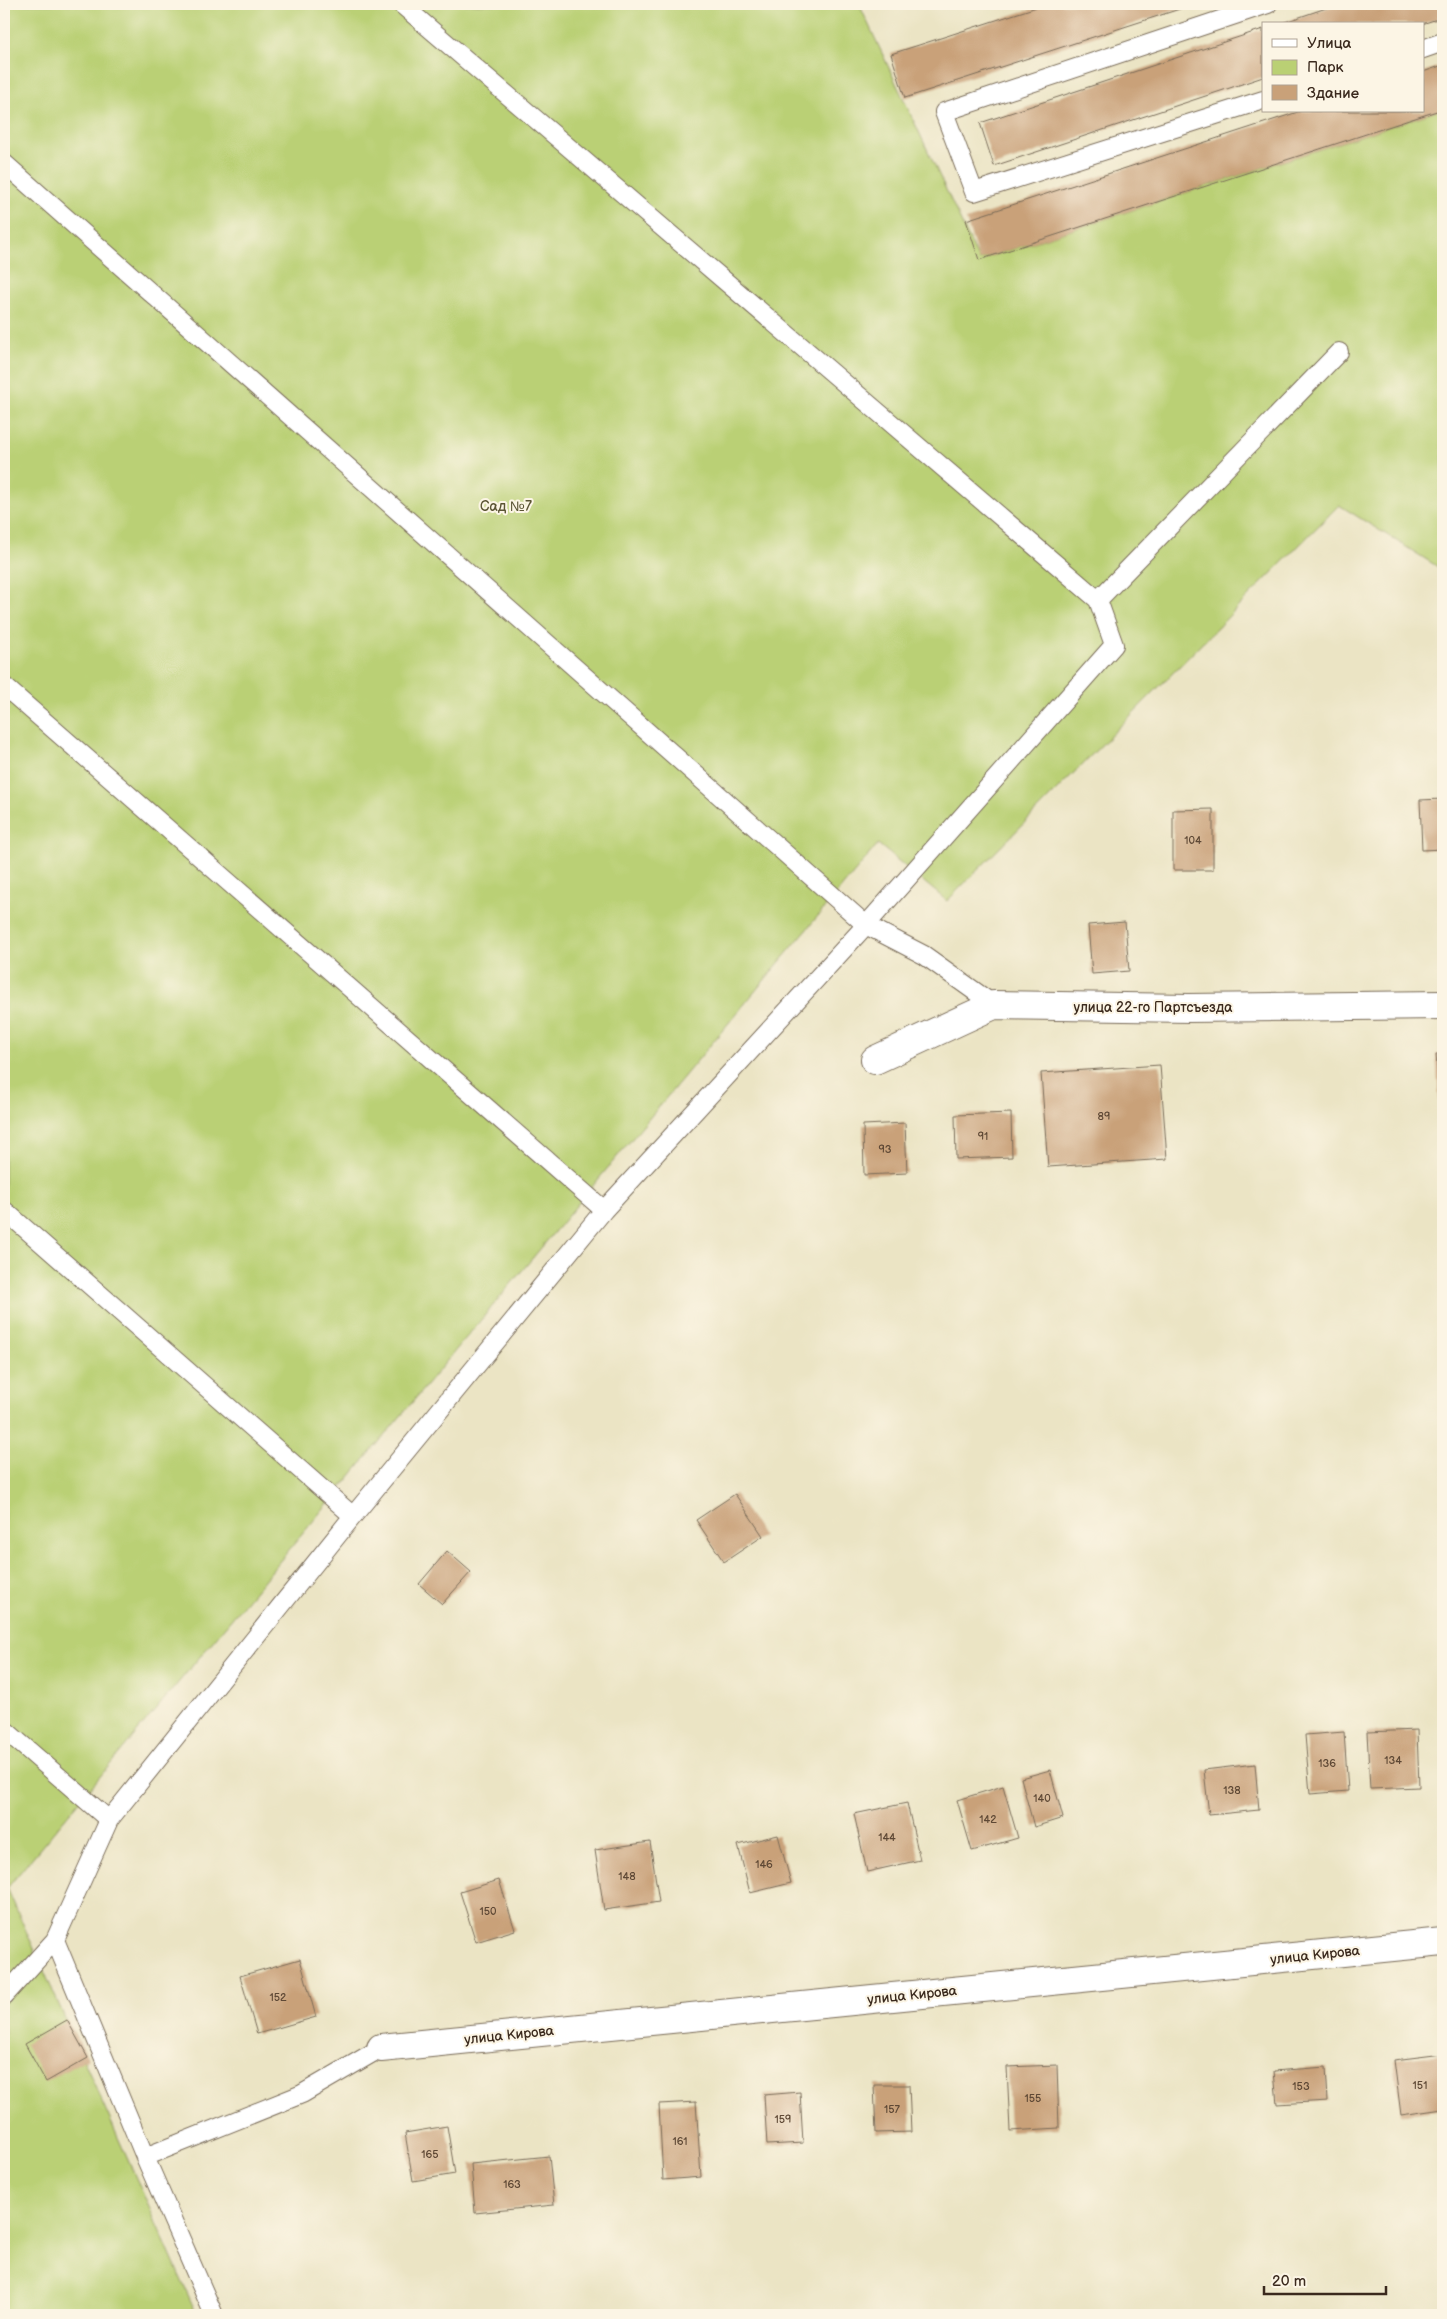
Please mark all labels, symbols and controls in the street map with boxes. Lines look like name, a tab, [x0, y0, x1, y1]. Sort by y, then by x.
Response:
legend	[1262, 22, 1424, 112]
text: Улица	[1307, 34, 1352, 53]
text: Парк	[1307, 58, 1344, 77]
text: Здание	[1307, 84, 1359, 103]
park label: Сад №7	[480, 498, 532, 515]
house number: 104	[1184, 834, 1202, 847]
street label: улица 22-го Партсъезда	[1073, 999, 1233, 1016]
house number: 89	[1098, 1110, 1110, 1123]
house number: 91	[978, 1130, 988, 1143]
house number: 93	[878, 1143, 892, 1156]
house number: 134	[1384, 1754, 1402, 1767]
house number: 136	[1318, 1757, 1336, 1770]
house number: 138	[1223, 1784, 1241, 1797]
house number: 140	[1033, 1792, 1051, 1805]
house number: 142	[979, 1813, 997, 1826]
house number: 144	[878, 1831, 896, 1844]
house number: 146	[755, 1858, 773, 1871]
house number: 148	[618, 1870, 636, 1883]
house number: 150	[479, 1905, 497, 1918]
street label: улица Кирова	[1269, 1942, 1361, 1968]
street label: улица Кирова	[866, 1982, 958, 2008]
house number: 152	[269, 1991, 287, 2004]
street label: улица Кирова	[463, 2022, 555, 2048]
house number: 151	[1413, 2079, 1427, 2092]
house number: 153	[1292, 2080, 1310, 2093]
house number: 155	[1025, 2092, 1041, 2105]
house number: 157	[884, 2103, 901, 2116]
house number: 159	[775, 2113, 791, 2126]
house number: 161	[672, 2135, 688, 2148]
house number: 165	[421, 2148, 439, 2161]
house number: 163	[503, 2178, 521, 2191]
scale bar	[1264, 2264, 1387, 2296]
text: 20 m	[1272, 2272, 1306, 2291]

